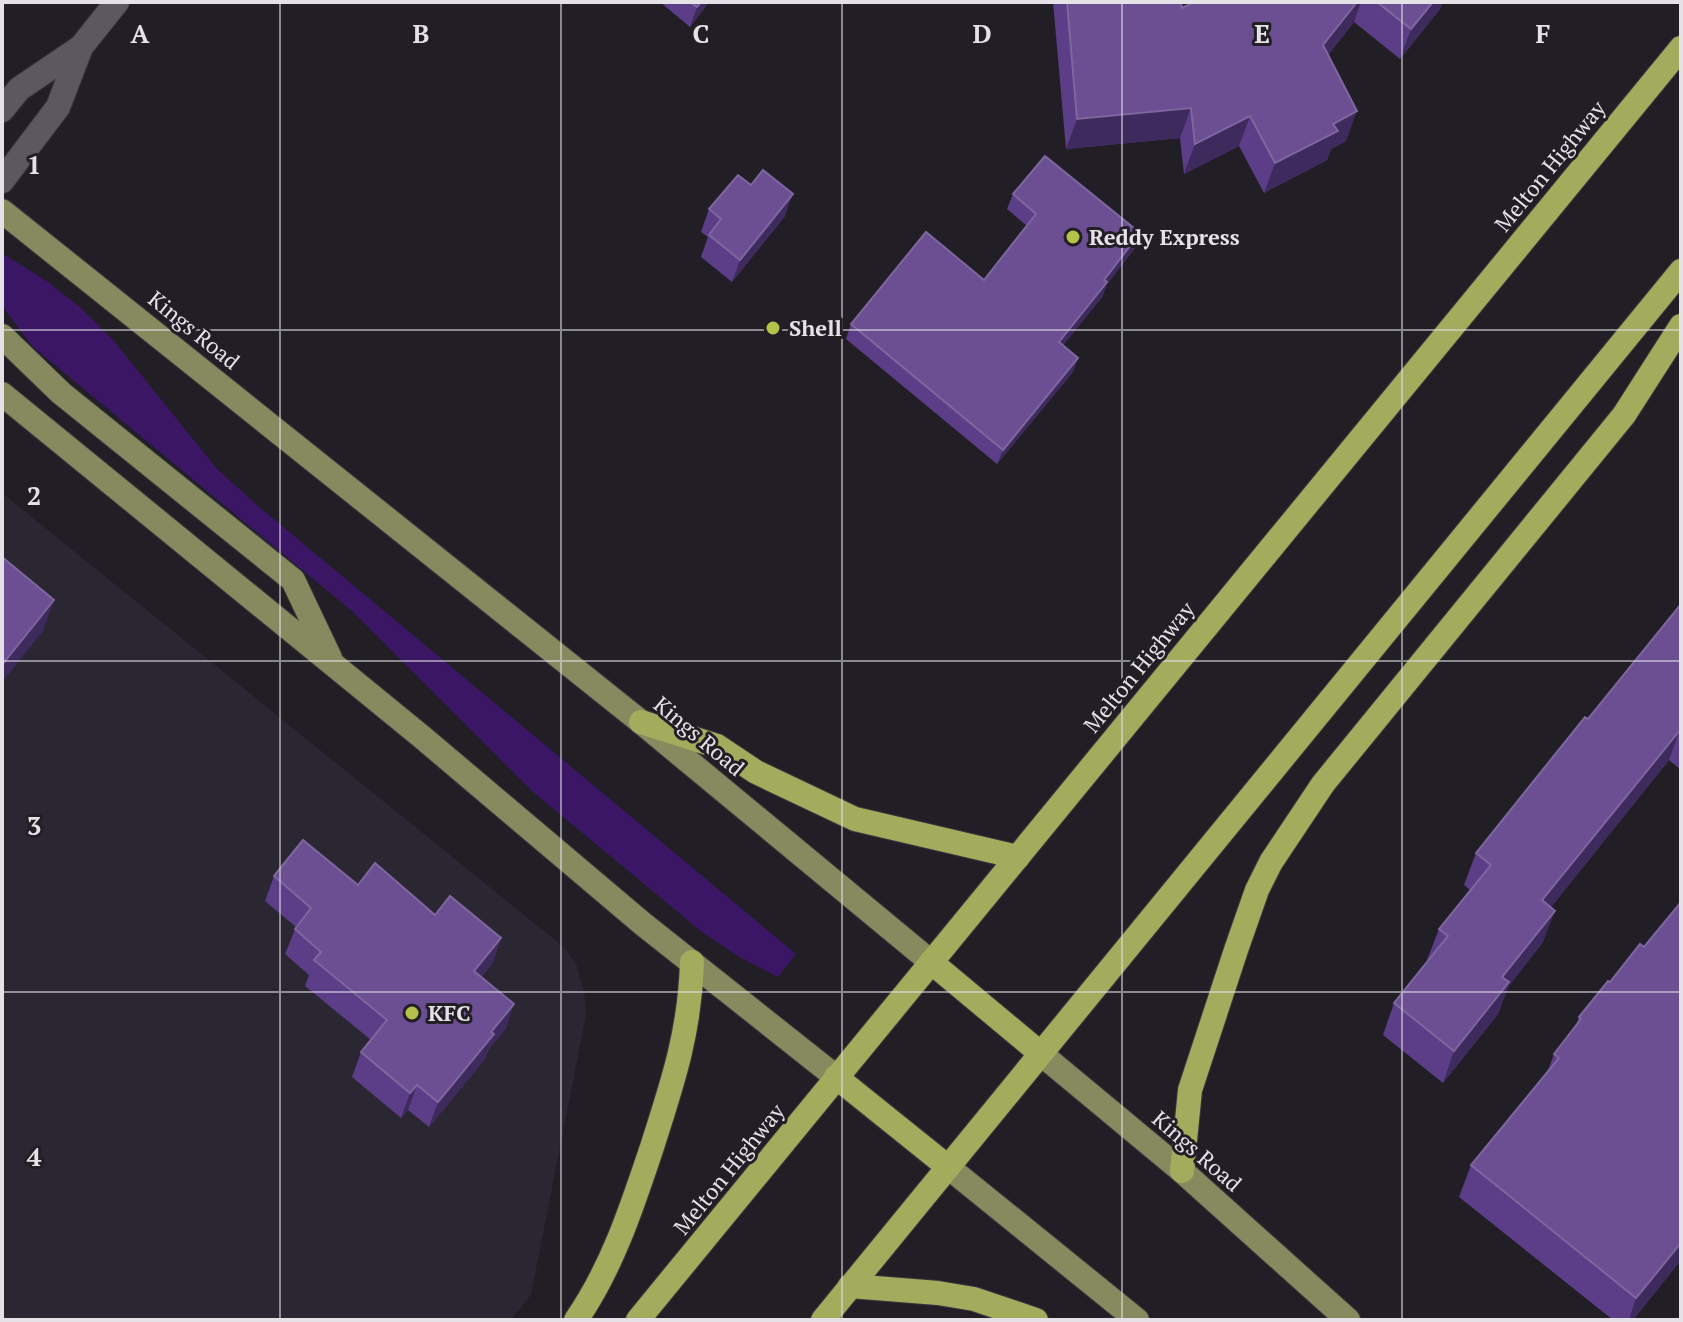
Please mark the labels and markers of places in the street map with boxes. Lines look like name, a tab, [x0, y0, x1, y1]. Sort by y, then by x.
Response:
place label: Reddy Express	[1089, 222, 1240, 251]
marker: Reddy Express	[1064, 228, 1082, 246]
place label: Shell	[789, 313, 842, 342]
marker: Shell	[764, 319, 782, 337]
place label: KFC	[428, 998, 471, 1027]
marker: KFC	[403, 1004, 421, 1022]

